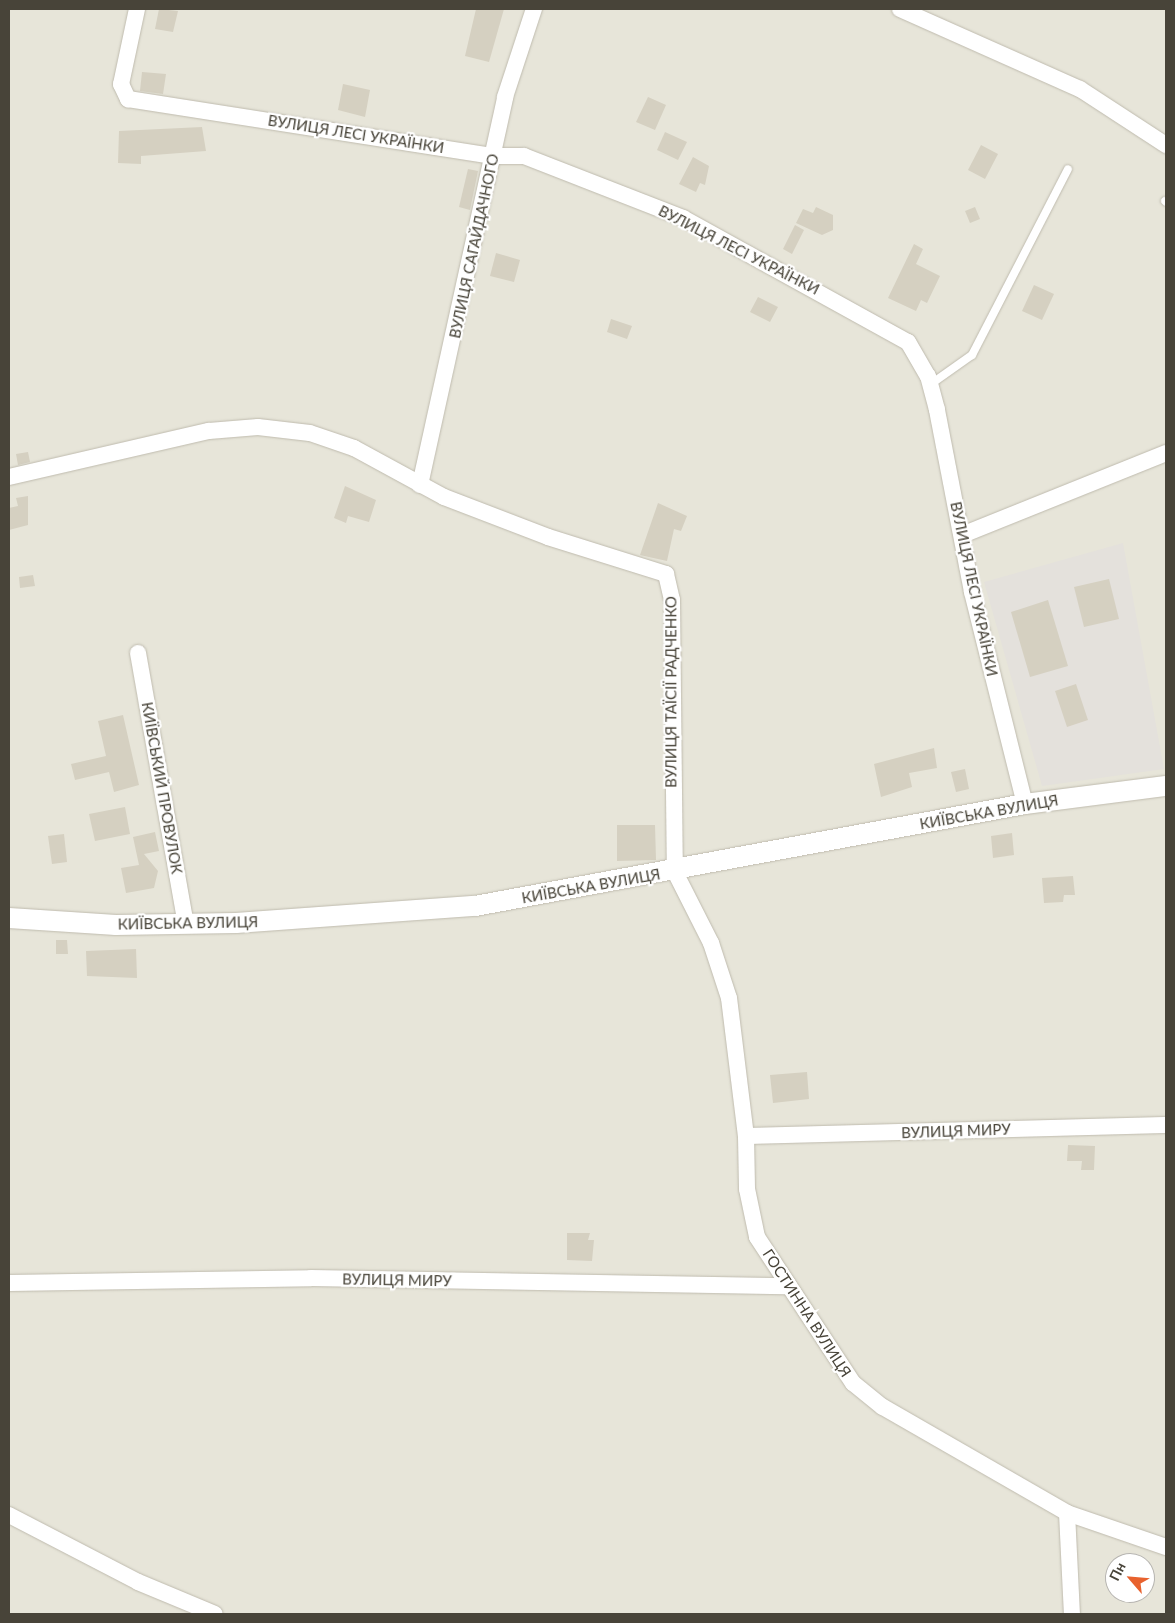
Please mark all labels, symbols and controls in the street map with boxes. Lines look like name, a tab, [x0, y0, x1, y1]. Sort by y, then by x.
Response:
street label: ВУЛИЦЯ ЛЕСІ УКРАЇНКИ	[267, 111, 445, 157]
street label: ВУЛИЦЯ САГАЙДАЧНОГО	[446, 152, 502, 340]
street label: ВУЛИЦЯ ЛЕСІ УКРАЇНКИ	[656, 202, 822, 298]
street label: ВУЛИЦЯ ЛЕСІ УКРАЇНКИ	[947, 500, 1001, 678]
street label: ВУЛИЦЯ ТАЇСІЇ РАДЧЕНКО	[662, 596, 680, 788]
street label: КИЇВСЬКИЙ ПРОВУЛОК	[138, 701, 186, 875]
street label: КИЇВСЬКА ВУЛИЦЯ	[918, 791, 1060, 833]
street label: КИЇВСЬКА ВУЛИЦЯ	[520, 865, 662, 907]
street label: КИЇВСЬКА ВУЛИЦЯ	[118, 913, 258, 933]
street label: ВУЛИЦЯ МИРУ	[901, 1120, 1011, 1142]
street label: ГОСТИННА ВУЛИЦЯ	[759, 1246, 855, 1380]
street label: ВУЛИЦЯ МИРУ	[342, 1270, 452, 1290]
north arrow	[1105, 1553, 1155, 1603]
text: Пн	[1105, 1559, 1129, 1583]

